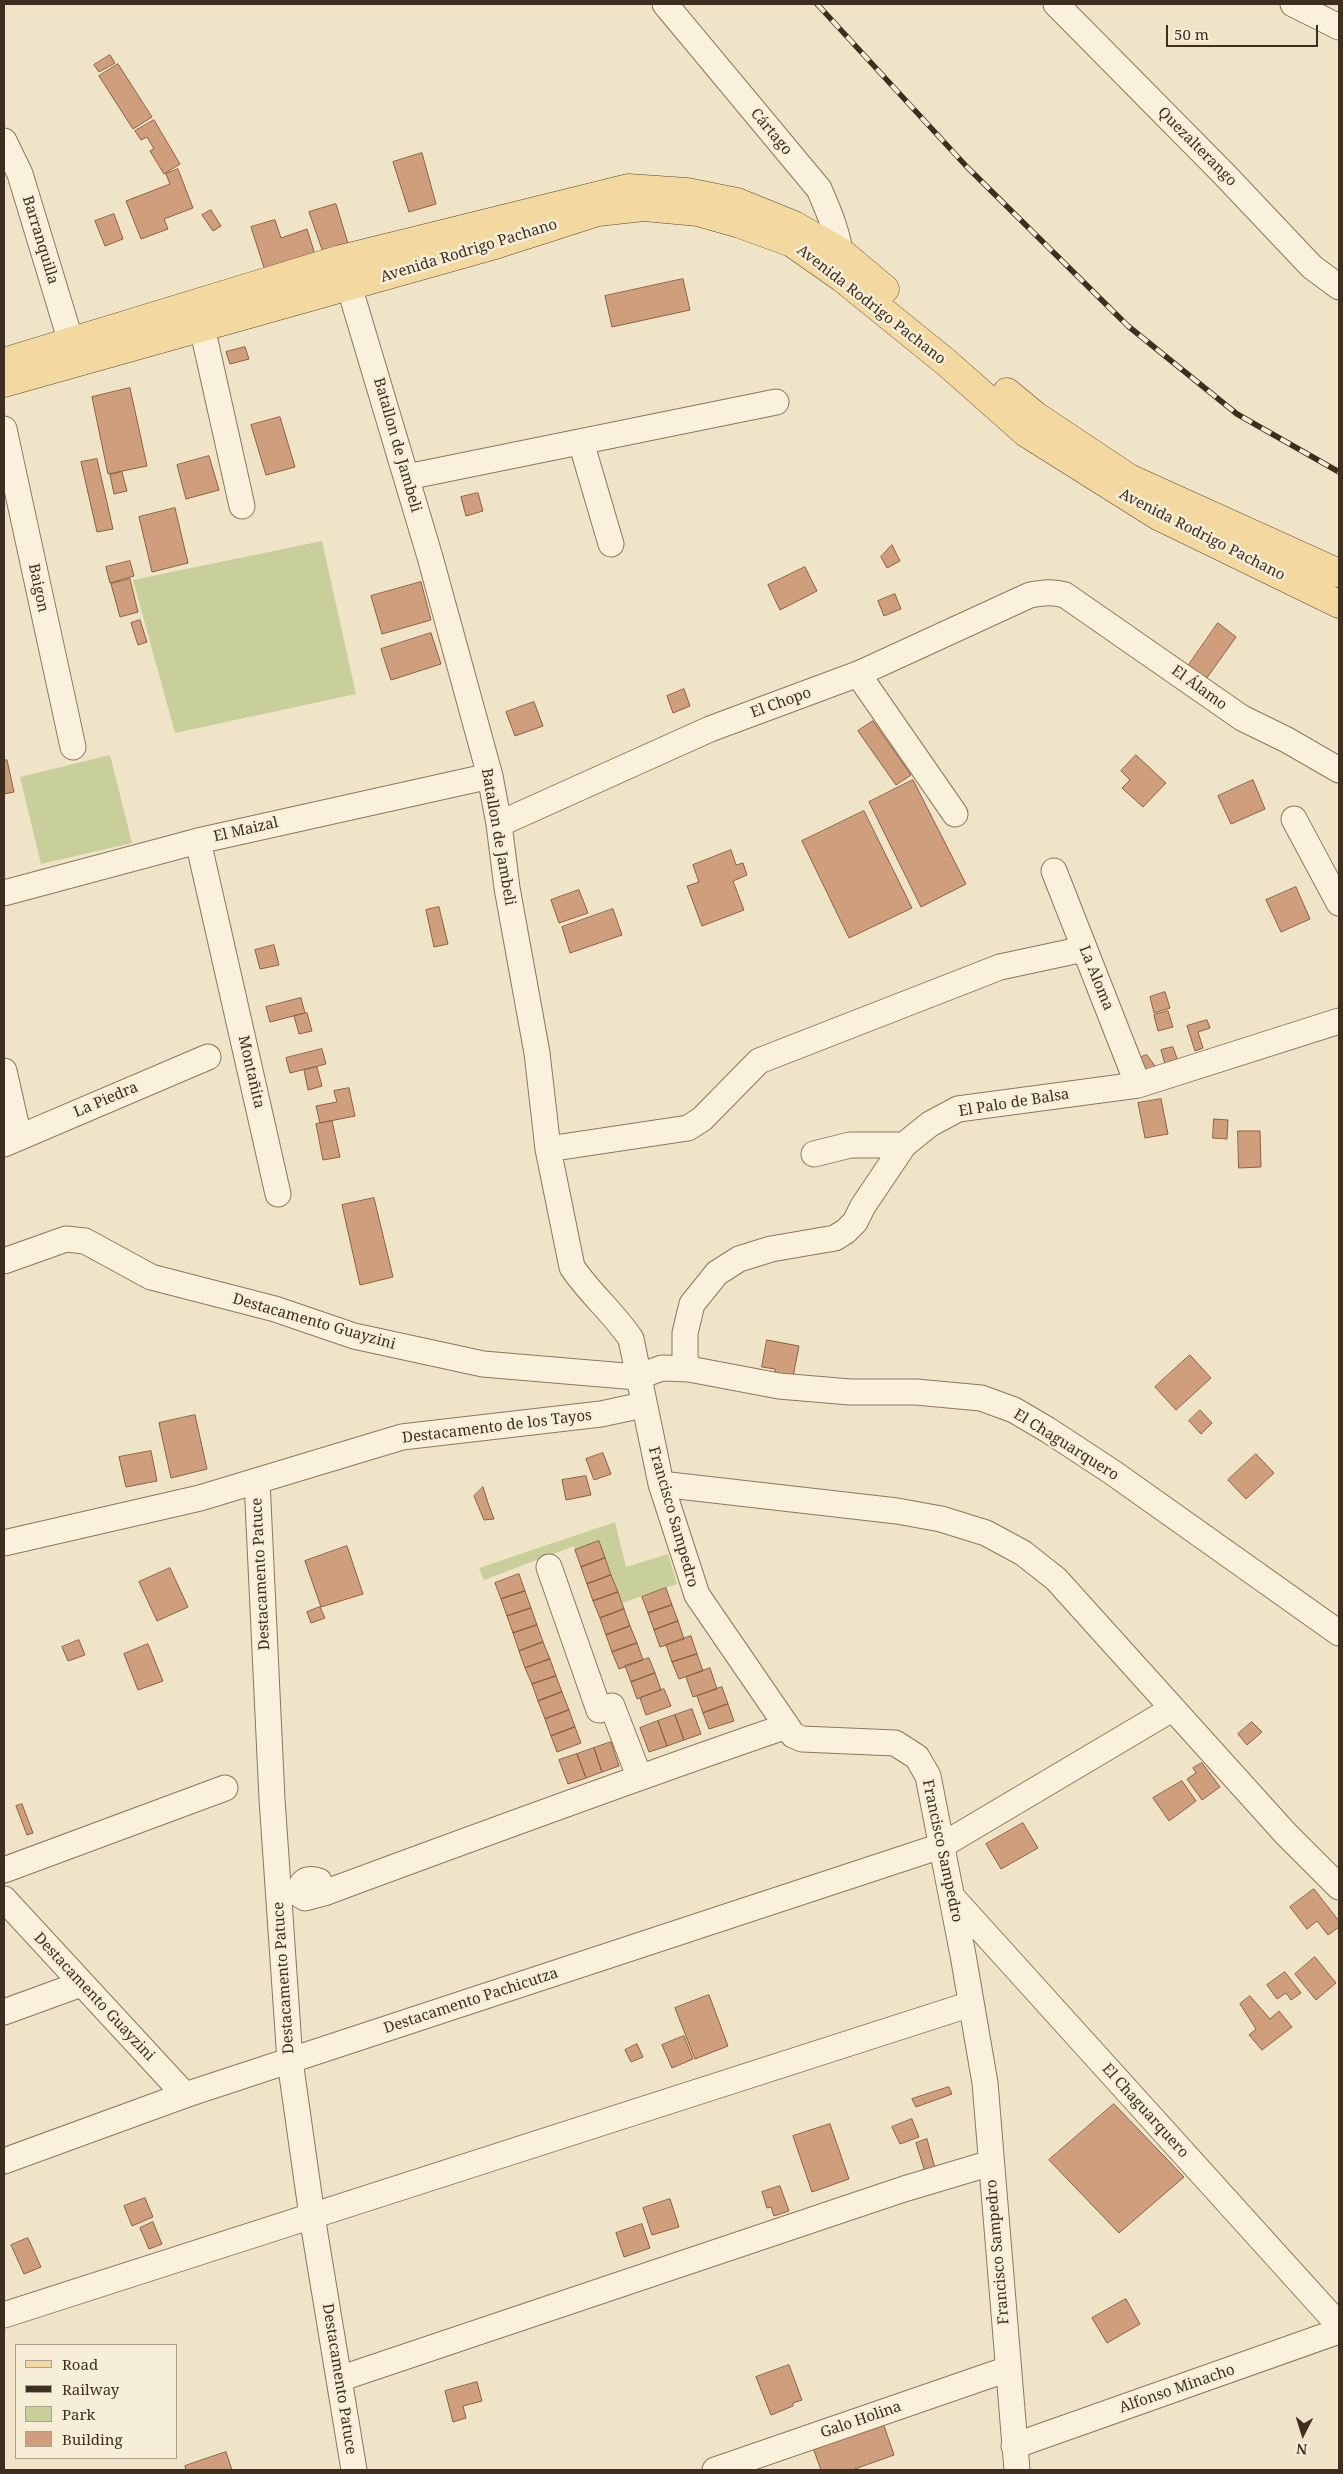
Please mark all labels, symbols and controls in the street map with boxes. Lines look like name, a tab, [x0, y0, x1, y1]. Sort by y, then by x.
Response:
scale bar	[1168, 15, 1320, 47]
text: 50 m	[1174, 24, 1209, 44]
street label: Quezalterango	[1154, 104, 1240, 190]
street label: Cártago	[746, 105, 796, 159]
street label: Barranquilla	[18, 194, 62, 286]
street label: Avenida Rodrigo Pachano	[378, 216, 560, 286]
street label: Avenida Rodrigo Pachano	[793, 241, 949, 369]
street label: Batallon de Jambeli	[369, 376, 425, 514]
street label: Avenida Rodrigo Pachano	[1116, 485, 1288, 585]
street label: Baigon	[24, 562, 52, 614]
street label: El Álamo	[1168, 662, 1230, 714]
street label: El Chopo	[748, 684, 814, 722]
street label: Batallon de Jambeli	[477, 767, 519, 907]
street label: El Maizal	[212, 814, 280, 846]
street label: La Aloma	[1075, 943, 1117, 1013]
street label: Montañita	[234, 1034, 268, 1110]
street label: La Piedra	[71, 1078, 141, 1122]
street label: El Palo de Balsa	[957, 1085, 1071, 1121]
street label: Destacamento Guayzini	[230, 1290, 398, 1354]
street label: El Chaguarquero	[1010, 1405, 1122, 1485]
street label: Destacamento de los Tayos	[401, 1406, 593, 1448]
street label: Francisco Sampedro	[644, 1445, 702, 1589]
street label: Destacamento Patuce	[248, 1497, 274, 1651]
street label: Francisco Sampedro	[918, 1778, 966, 1924]
street label: Destacamento Patuce	[270, 1901, 298, 2055]
street label: Destacamento Guayzini	[30, 1929, 158, 2065]
street label: Destacamento Pachicutza	[381, 1964, 561, 2038]
street label: El Chaguarquero	[1098, 2060, 1192, 2162]
street label: Francisco Sampedro	[983, 2179, 1013, 2325]
street label: Destacamento Patuce	[318, 2302, 360, 2456]
legend	[15, 2344, 178, 2459]
text: Road	[62, 2354, 98, 2374]
street label: Alfonso Minacho	[1117, 2361, 1237, 2417]
text: Railway	[62, 2379, 119, 2399]
street label: Galo Holina	[818, 2398, 904, 2442]
text: Park	[62, 2404, 95, 2424]
north arrow	[1278, 2409, 1328, 2459]
text: Building	[62, 2429, 123, 2449]
text: N	[1295, 2439, 1308, 2459]

